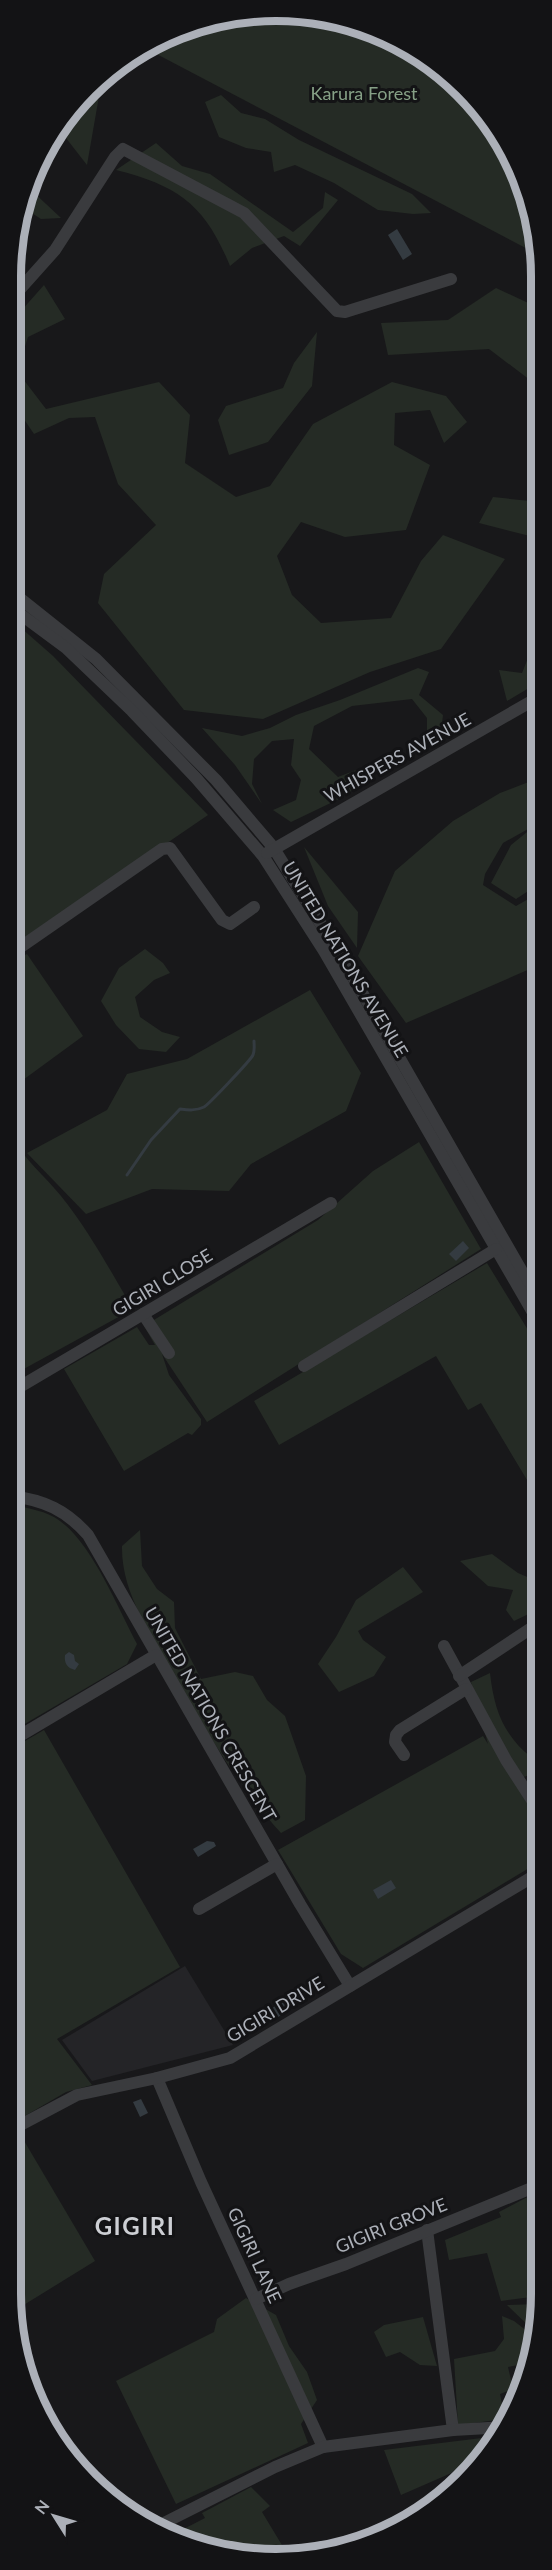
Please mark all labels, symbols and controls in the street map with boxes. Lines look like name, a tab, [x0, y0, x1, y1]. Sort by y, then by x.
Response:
park label: Karura Forest	[311, 82, 418, 104]
street label: WHISPERS AVENUE	[320, 707, 474, 807]
street label: UNITED NATIONS AVENUE	[279, 857, 413, 1061]
street label: GIGIRI CLOSE	[108, 1244, 216, 1320]
street label: UNITED NATIONS CRESCENT	[140, 1603, 282, 1826]
street label: GIGIRI DRIVE	[222, 1971, 328, 2047]
street label: GIGIRI GROVE	[332, 2193, 450, 2257]
street label: GIGIRI LANE	[223, 2204, 287, 2306]
district label: GIGIRI	[95, 2211, 175, 2240]
north arrow	[24, 2486, 84, 2546]
text: N	[30, 2496, 53, 2517]

